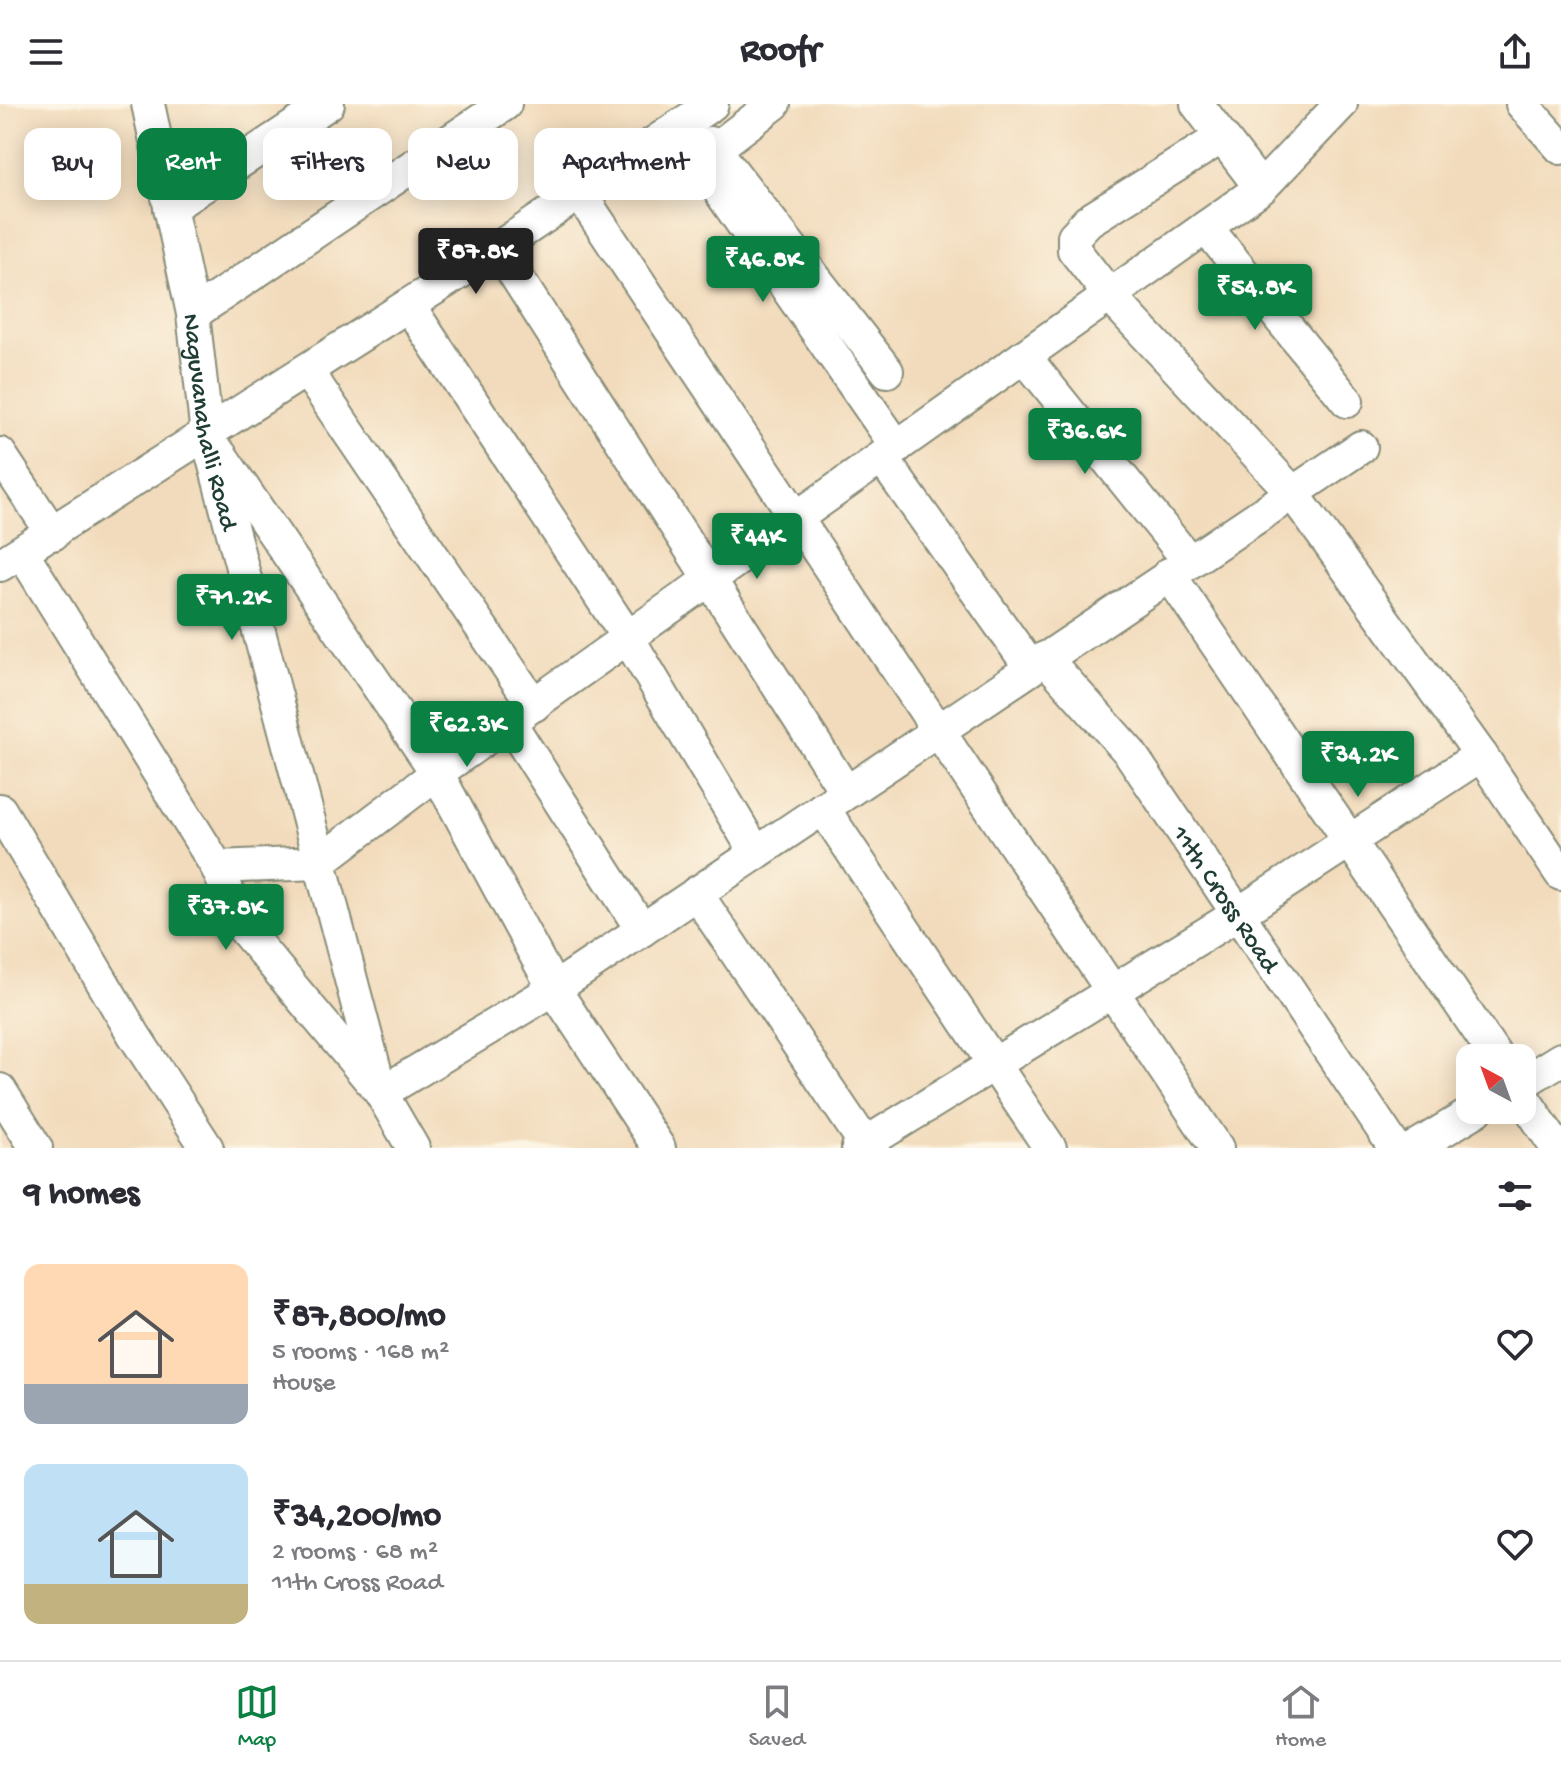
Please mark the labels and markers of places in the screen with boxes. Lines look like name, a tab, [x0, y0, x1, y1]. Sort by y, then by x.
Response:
pin: ₹87.8K	[411, 228, 541, 296]
pin: ₹46.8K	[698, 236, 828, 304]
pin: ₹54.8K	[1190, 264, 1320, 332]
pin: ₹36.6K	[1020, 408, 1150, 476]
pin: ₹44K	[710, 513, 804, 581]
pin: ₹71.2K	[167, 574, 297, 642]
pin: ₹62.3K	[402, 701, 532, 769]
pin: ₹34.2K	[1293, 731, 1423, 799]
pin: ₹37.8K	[161, 884, 291, 952]

